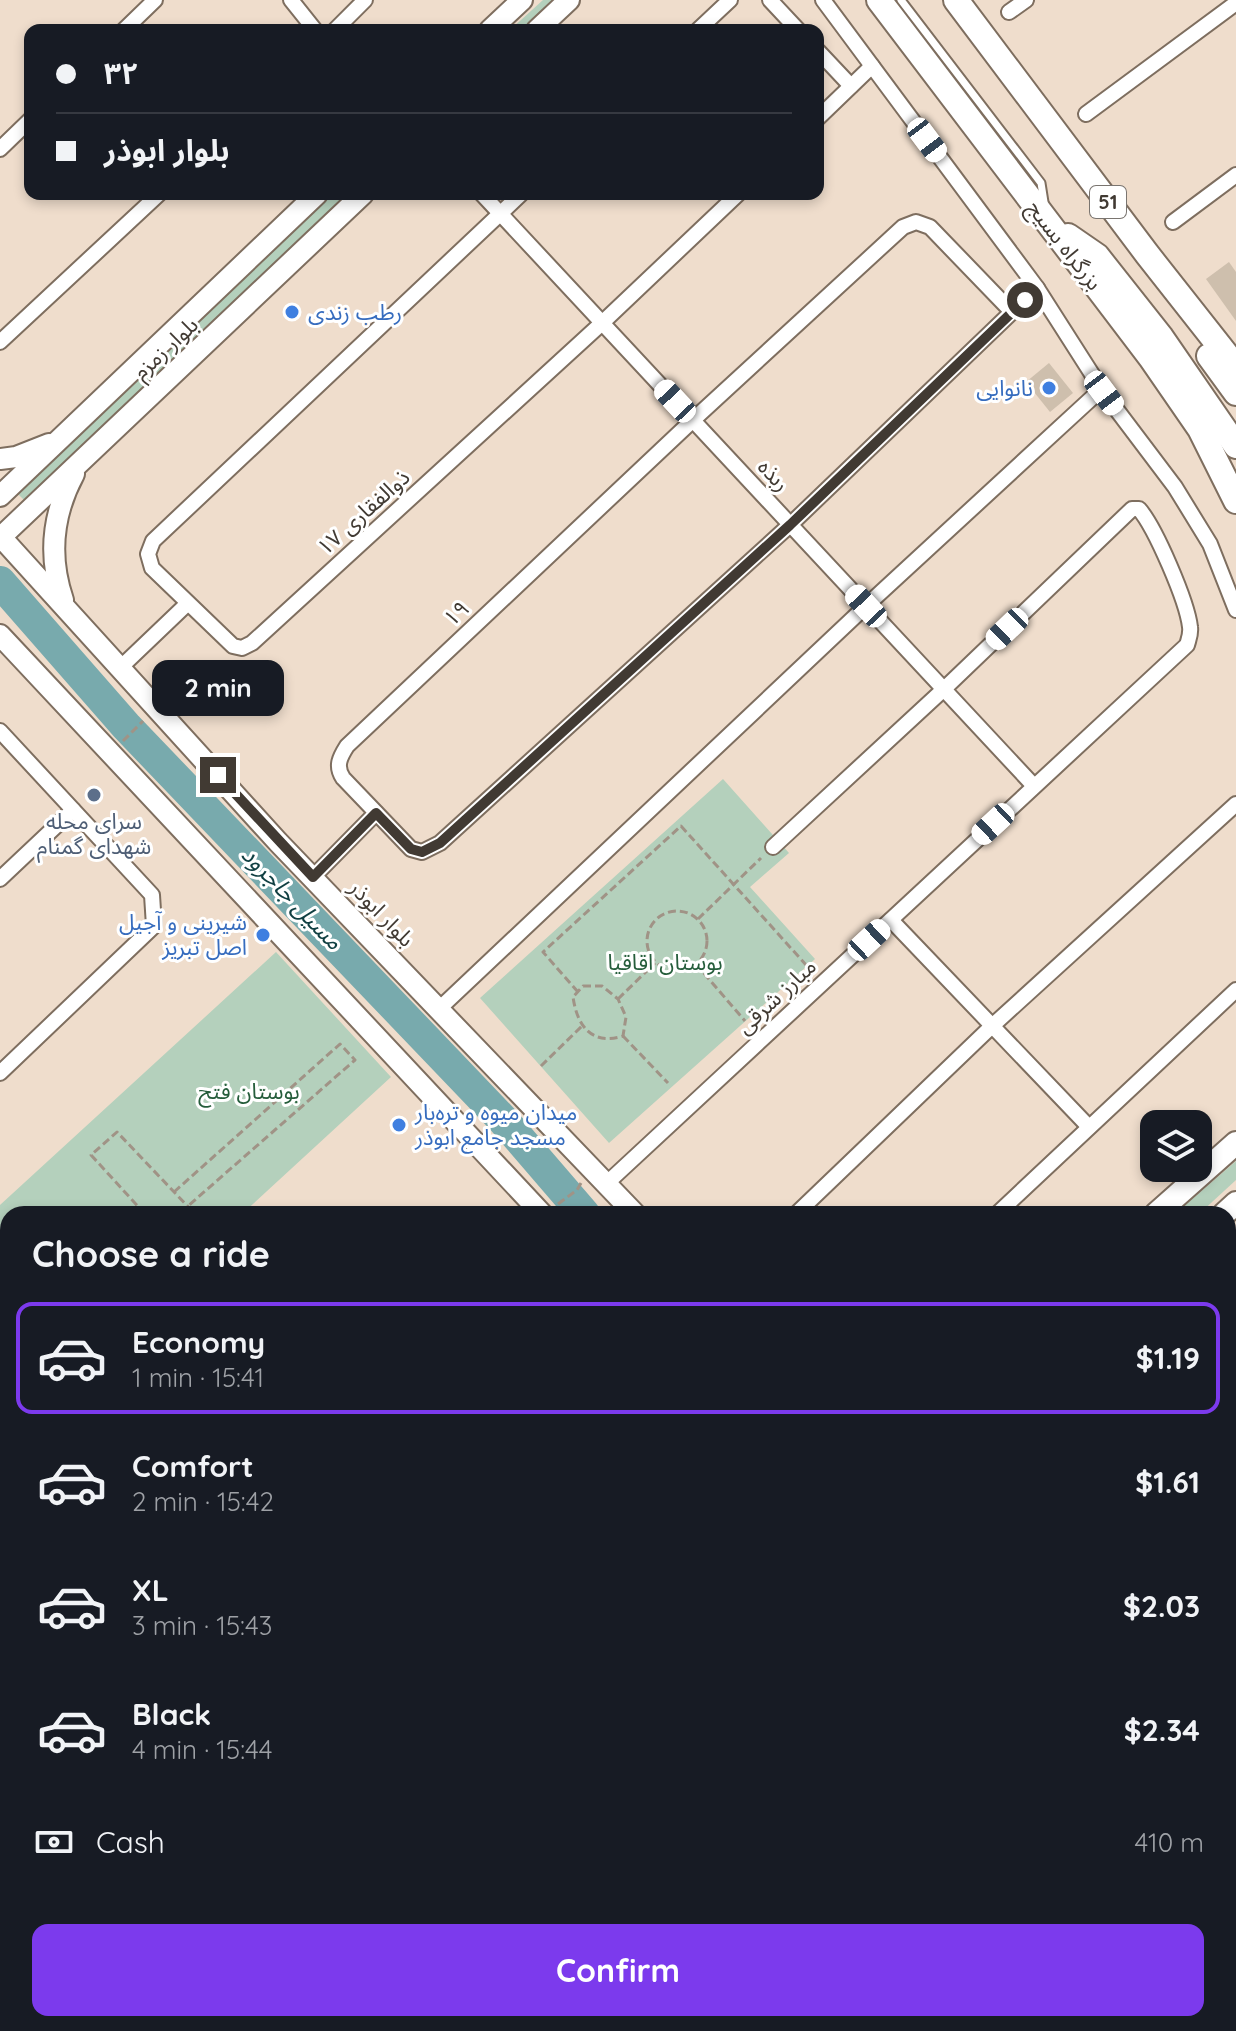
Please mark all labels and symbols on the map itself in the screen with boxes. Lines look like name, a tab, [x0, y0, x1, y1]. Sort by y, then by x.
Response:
car	[903, 114, 951, 166]
road number: 51	[1090, 186, 1126, 218]
street label: بزرگراه بسیج	[1019, 194, 1109, 297]
route start	[1007, 282, 1043, 318]
place label: رطب زندی	[308, 298, 402, 326]
marker: رطب زندی	[283, 303, 301, 321]
street label: بلوار زمزم	[126, 311, 206, 388]
car	[1080, 367, 1128, 419]
place label: نانوایی	[976, 374, 1033, 402]
car	[650, 375, 700, 427]
marker: نانوایی	[1040, 379, 1058, 397]
street label: ربذه	[752, 453, 796, 497]
street label: ذوالفقاری ۱۷	[311, 463, 415, 561]
car	[841, 580, 891, 632]
street label: ۱۹	[437, 594, 475, 632]
car	[981, 604, 1033, 654]
callout: 2 min	[152, 659, 284, 715]
route end	[200, 757, 236, 793]
marker: سرای محله شهدای گمنام	[85, 786, 103, 804]
car	[967, 799, 1019, 849]
place label: سرای محله شهدای گمنام	[37, 807, 151, 863]
water label: مسیل جاجرود	[236, 839, 350, 956]
street label: بلوار ابوذر	[343, 873, 421, 952]
place label: شیرینی و آجیل اصل تبریز	[119, 908, 247, 961]
car	[843, 915, 895, 965]
marker: شیرینی و آجیل اصل تبریز	[254, 926, 272, 944]
park label: بوستان اقاقیا	[607, 948, 723, 976]
street label: مبارز شرقی	[730, 952, 822, 1040]
park label: بوستان فتح	[198, 1077, 300, 1108]
place label: میدان میوه و تره‌بار مسجد جامع ابوذر	[414, 1098, 577, 1154]
marker: میدان میوه و تره‌بار مسجد جامع ابوذر	[390, 1116, 408, 1134]

